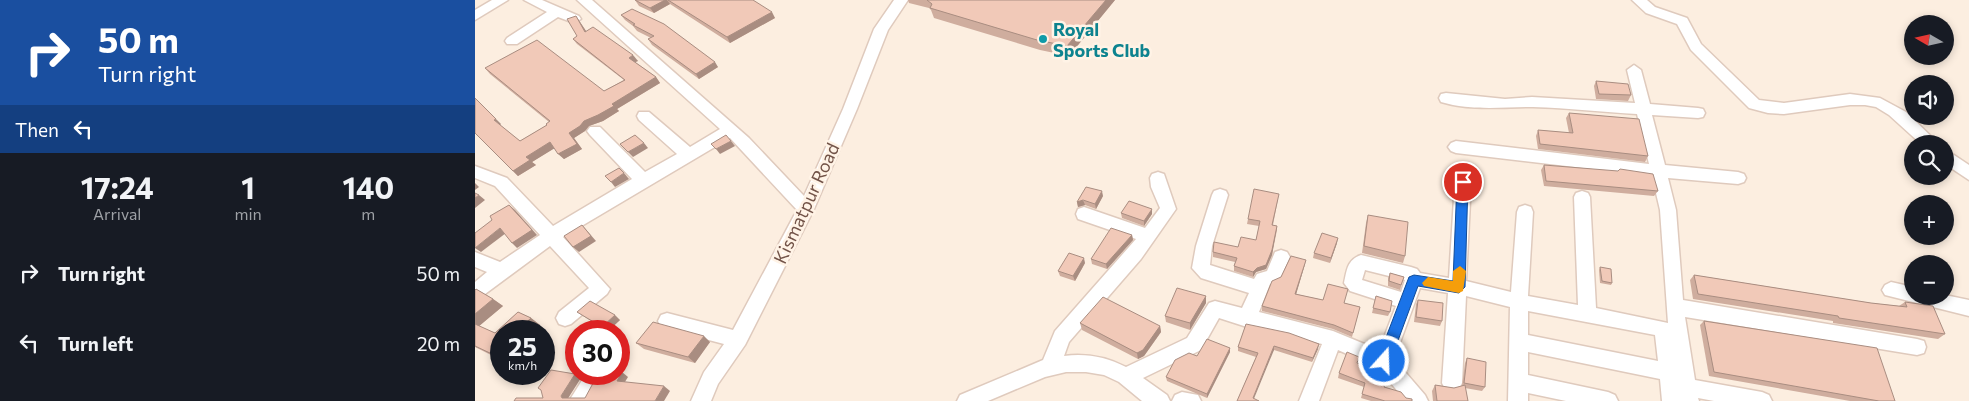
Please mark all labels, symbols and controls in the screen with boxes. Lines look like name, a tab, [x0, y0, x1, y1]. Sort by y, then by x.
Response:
north arrow	[1904, 15, 1954, 65]
map controls	[1904, 15, 1954, 305]
text: 50 m	[98, 17, 179, 60]
place label: Royal Sports Club	[1053, 18, 1151, 61]
icon: right	[15, 20, 80, 85]
marker: Royal Sports Club	[1037, 33, 1049, 45]
text: Turn right	[98, 60, 196, 87]
button: sound	[1904, 75, 1954, 125]
icon: left	[69, 115, 97, 143]
text: Then	[15, 118, 59, 141]
button: search	[1904, 135, 1954, 185]
street label: Kismatpur Road	[768, 139, 844, 267]
pin	[1442, 161, 1484, 203]
text: 17:24	[81, 168, 154, 205]
text: 1	[241, 168, 255, 205]
text: 140	[342, 168, 394, 205]
icon: arrive	[1449, 168, 1477, 196]
button: +	[1904, 195, 1954, 245]
text: Arrival	[93, 204, 141, 223]
text: min	[234, 204, 262, 223]
text: m	[361, 204, 375, 223]
button: −	[1904, 255, 1954, 305]
icon: right	[15, 259, 43, 287]
text: Turn right	[58, 262, 145, 285]
text: 50 m	[416, 262, 460, 285]
speed limit sign: 30	[565, 320, 630, 385]
icon: left	[15, 329, 43, 357]
text: 25	[508, 331, 537, 361]
text: Turn left	[58, 332, 133, 355]
text: 20 m	[417, 332, 460, 355]
position arrow	[1357, 334, 1409, 386]
text: km/h	[508, 358, 537, 372]

